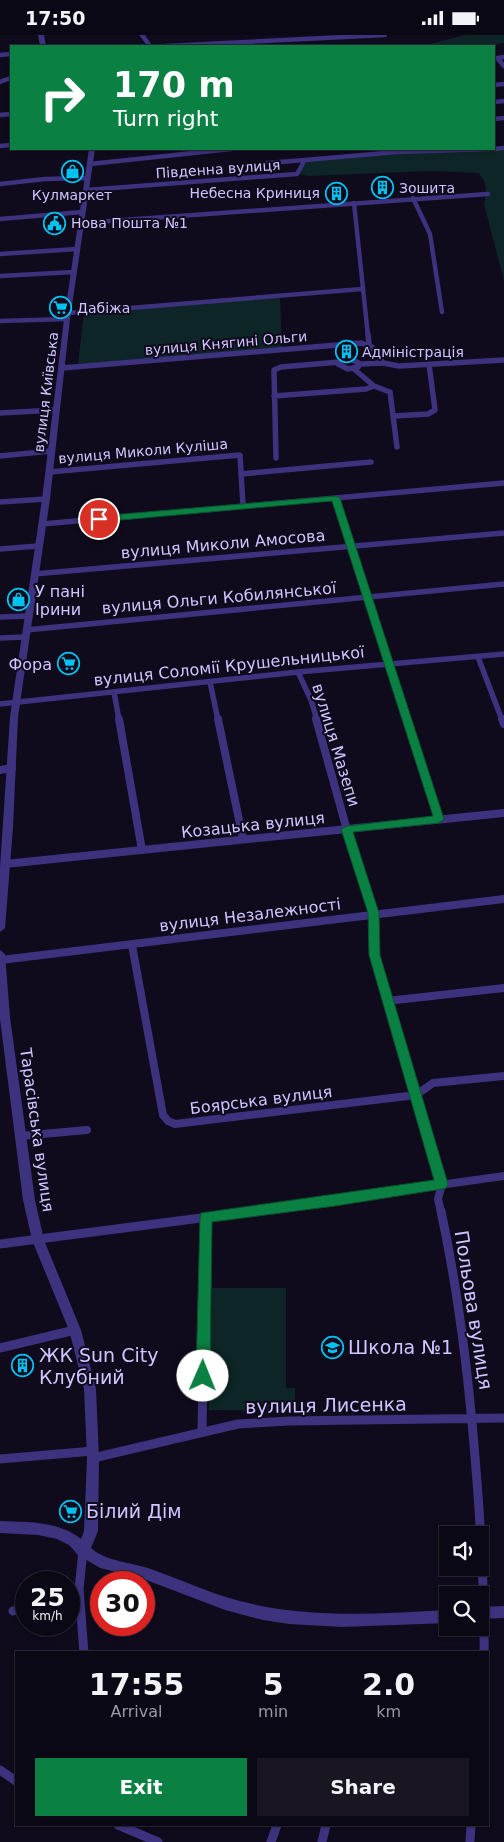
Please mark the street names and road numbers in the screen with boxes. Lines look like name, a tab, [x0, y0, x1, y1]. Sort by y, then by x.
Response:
street label: Південна вулиця	[155, 157, 281, 181]
street label: вулиця Княгині Ольги	[144, 328, 308, 358]
street label: вулиця Київська	[31, 331, 61, 453]
street label: вулиця Миколи Куліша	[58, 436, 228, 466]
street label: вулиця Миколи Амосова	[120, 526, 326, 562]
street label: вулиця Ольги Кобилянської	[101, 578, 337, 618]
street label: вулиця Соломії Крушельницької	[93, 642, 366, 690]
street label: вулиця Мазепи	[308, 681, 364, 809]
street label: Козацька вулиця	[180, 808, 326, 842]
street label: вулиця Незалежності	[158, 894, 342, 936]
street label: Тарасівська вулиця	[16, 1046, 58, 1213]
street label: Боярська вулиця	[189, 1082, 333, 1118]
street label: Польова вулиця	[451, 1229, 497, 1391]
street label: вулиця Лисенка	[245, 1393, 407, 1417]

